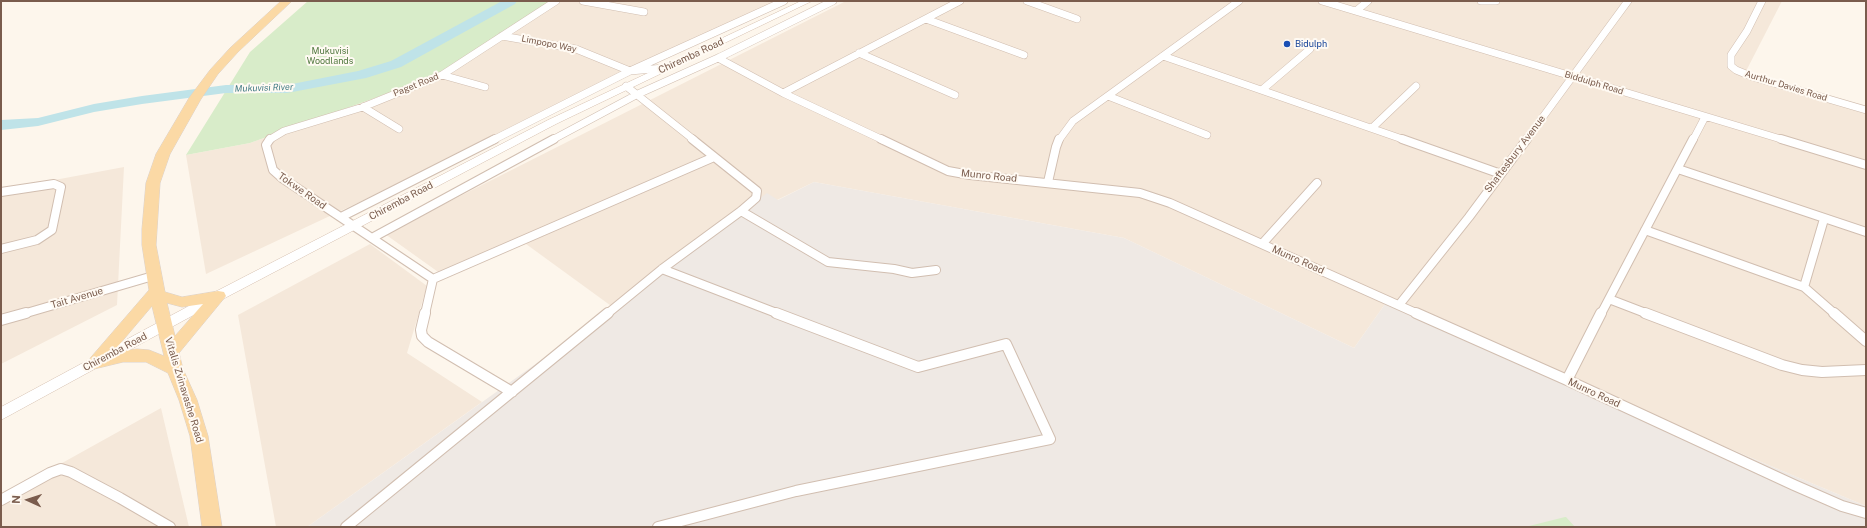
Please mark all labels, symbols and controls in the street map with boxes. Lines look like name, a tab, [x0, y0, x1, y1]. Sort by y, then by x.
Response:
street label: Limpopo Way	[520, 33, 578, 55]
street label: Chiremba Road	[656, 36, 726, 76]
marker: Bidulph	[1282, 39, 1292, 49]
place label: Bidulph	[1295, 39, 1327, 49]
park label: Mukuvisi Woodlands	[307, 46, 353, 67]
street label: Aurthur Davies Road	[1743, 68, 1829, 104]
street label: Biddulph Road	[1563, 69, 1625, 97]
street label: Paget Road	[392, 71, 440, 99]
water label: Mukuvisi River	[235, 82, 293, 94]
street label: Shaftesbury Avenue	[1482, 113, 1548, 195]
street label: Munro Road	[960, 167, 1018, 185]
street label: Tokwe Road	[276, 170, 328, 212]
street label: Chiremba Road	[367, 179, 435, 223]
street label: Munro Road	[1270, 243, 1326, 277]
street label: Tait Avenue	[49, 285, 105, 311]
street label: Chiremba Road	[81, 330, 149, 374]
street label: Vitalis Zvinavashe Road	[162, 336, 206, 444]
street label: Munro Road	[1566, 376, 1622, 410]
north arrow	[8, 480, 48, 520]
text: N	[10, 495, 22, 504]

